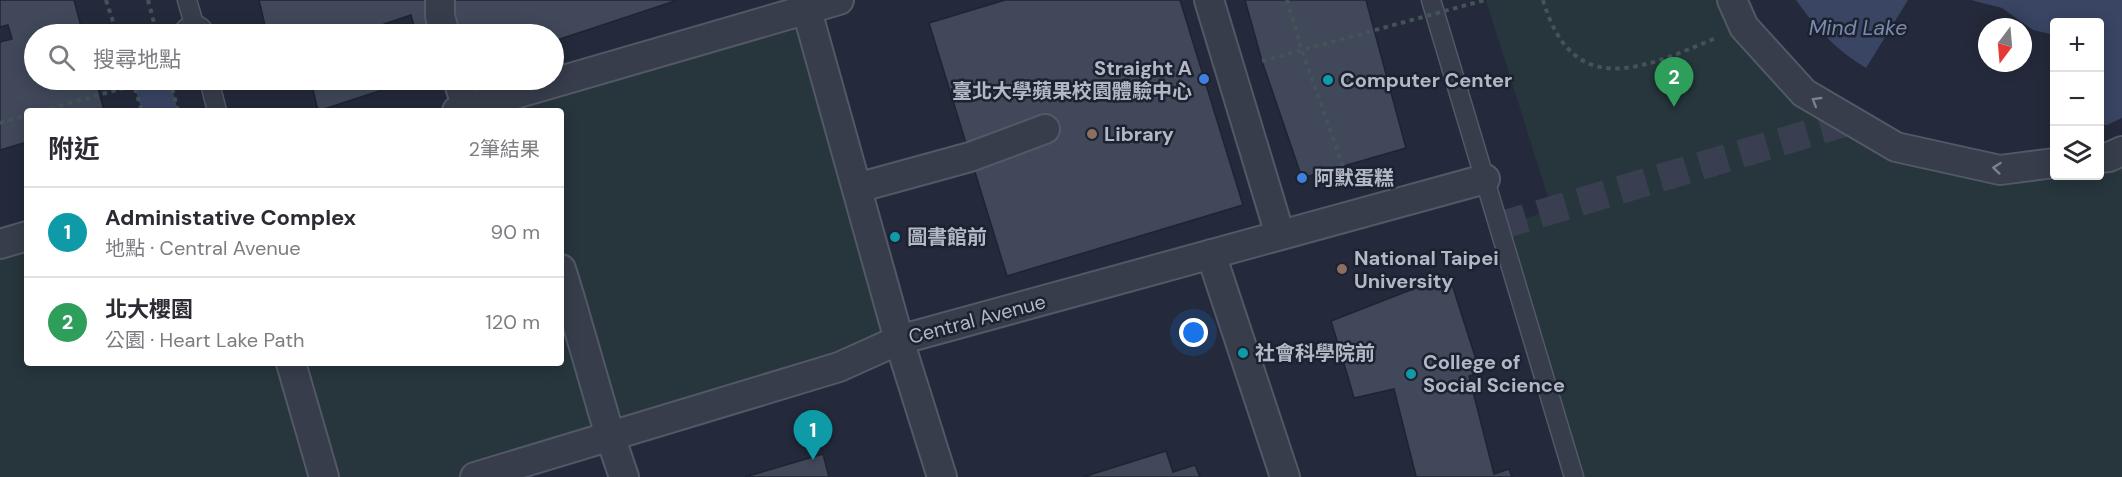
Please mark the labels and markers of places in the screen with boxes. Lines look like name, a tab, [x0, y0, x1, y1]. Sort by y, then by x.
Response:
place label: Straight A 臺北大學蘋果校園體驗中心	[952, 55, 1192, 104]
pin: 2	[1654, 57, 1694, 107]
place label: Computer Center	[1340, 67, 1512, 93]
marker: Straight A 臺北大學蘋果校園體驗中心	[1197, 72, 1211, 86]
marker: Computer Center	[1321, 73, 1335, 87]
place label: Library	[1104, 121, 1174, 147]
marker: Library	[1085, 127, 1099, 141]
place label: 阿默蛋糕	[1314, 165, 1394, 191]
marker: 阿默蛋糕	[1295, 171, 1309, 185]
place label: 圖書館前	[907, 224, 987, 250]
marker: 圖書館前	[888, 230, 902, 244]
place label: National Taipei University	[1354, 245, 1499, 294]
marker: National Taipei University	[1335, 262, 1349, 276]
place label: 社會科學院前	[1255, 340, 1375, 366]
marker: 社會科學院前	[1236, 346, 1250, 360]
place label: College of Social Science	[1423, 349, 1565, 398]
marker: College of Social Science	[1404, 367, 1418, 381]
pin: 1	[794, 410, 832, 460]

